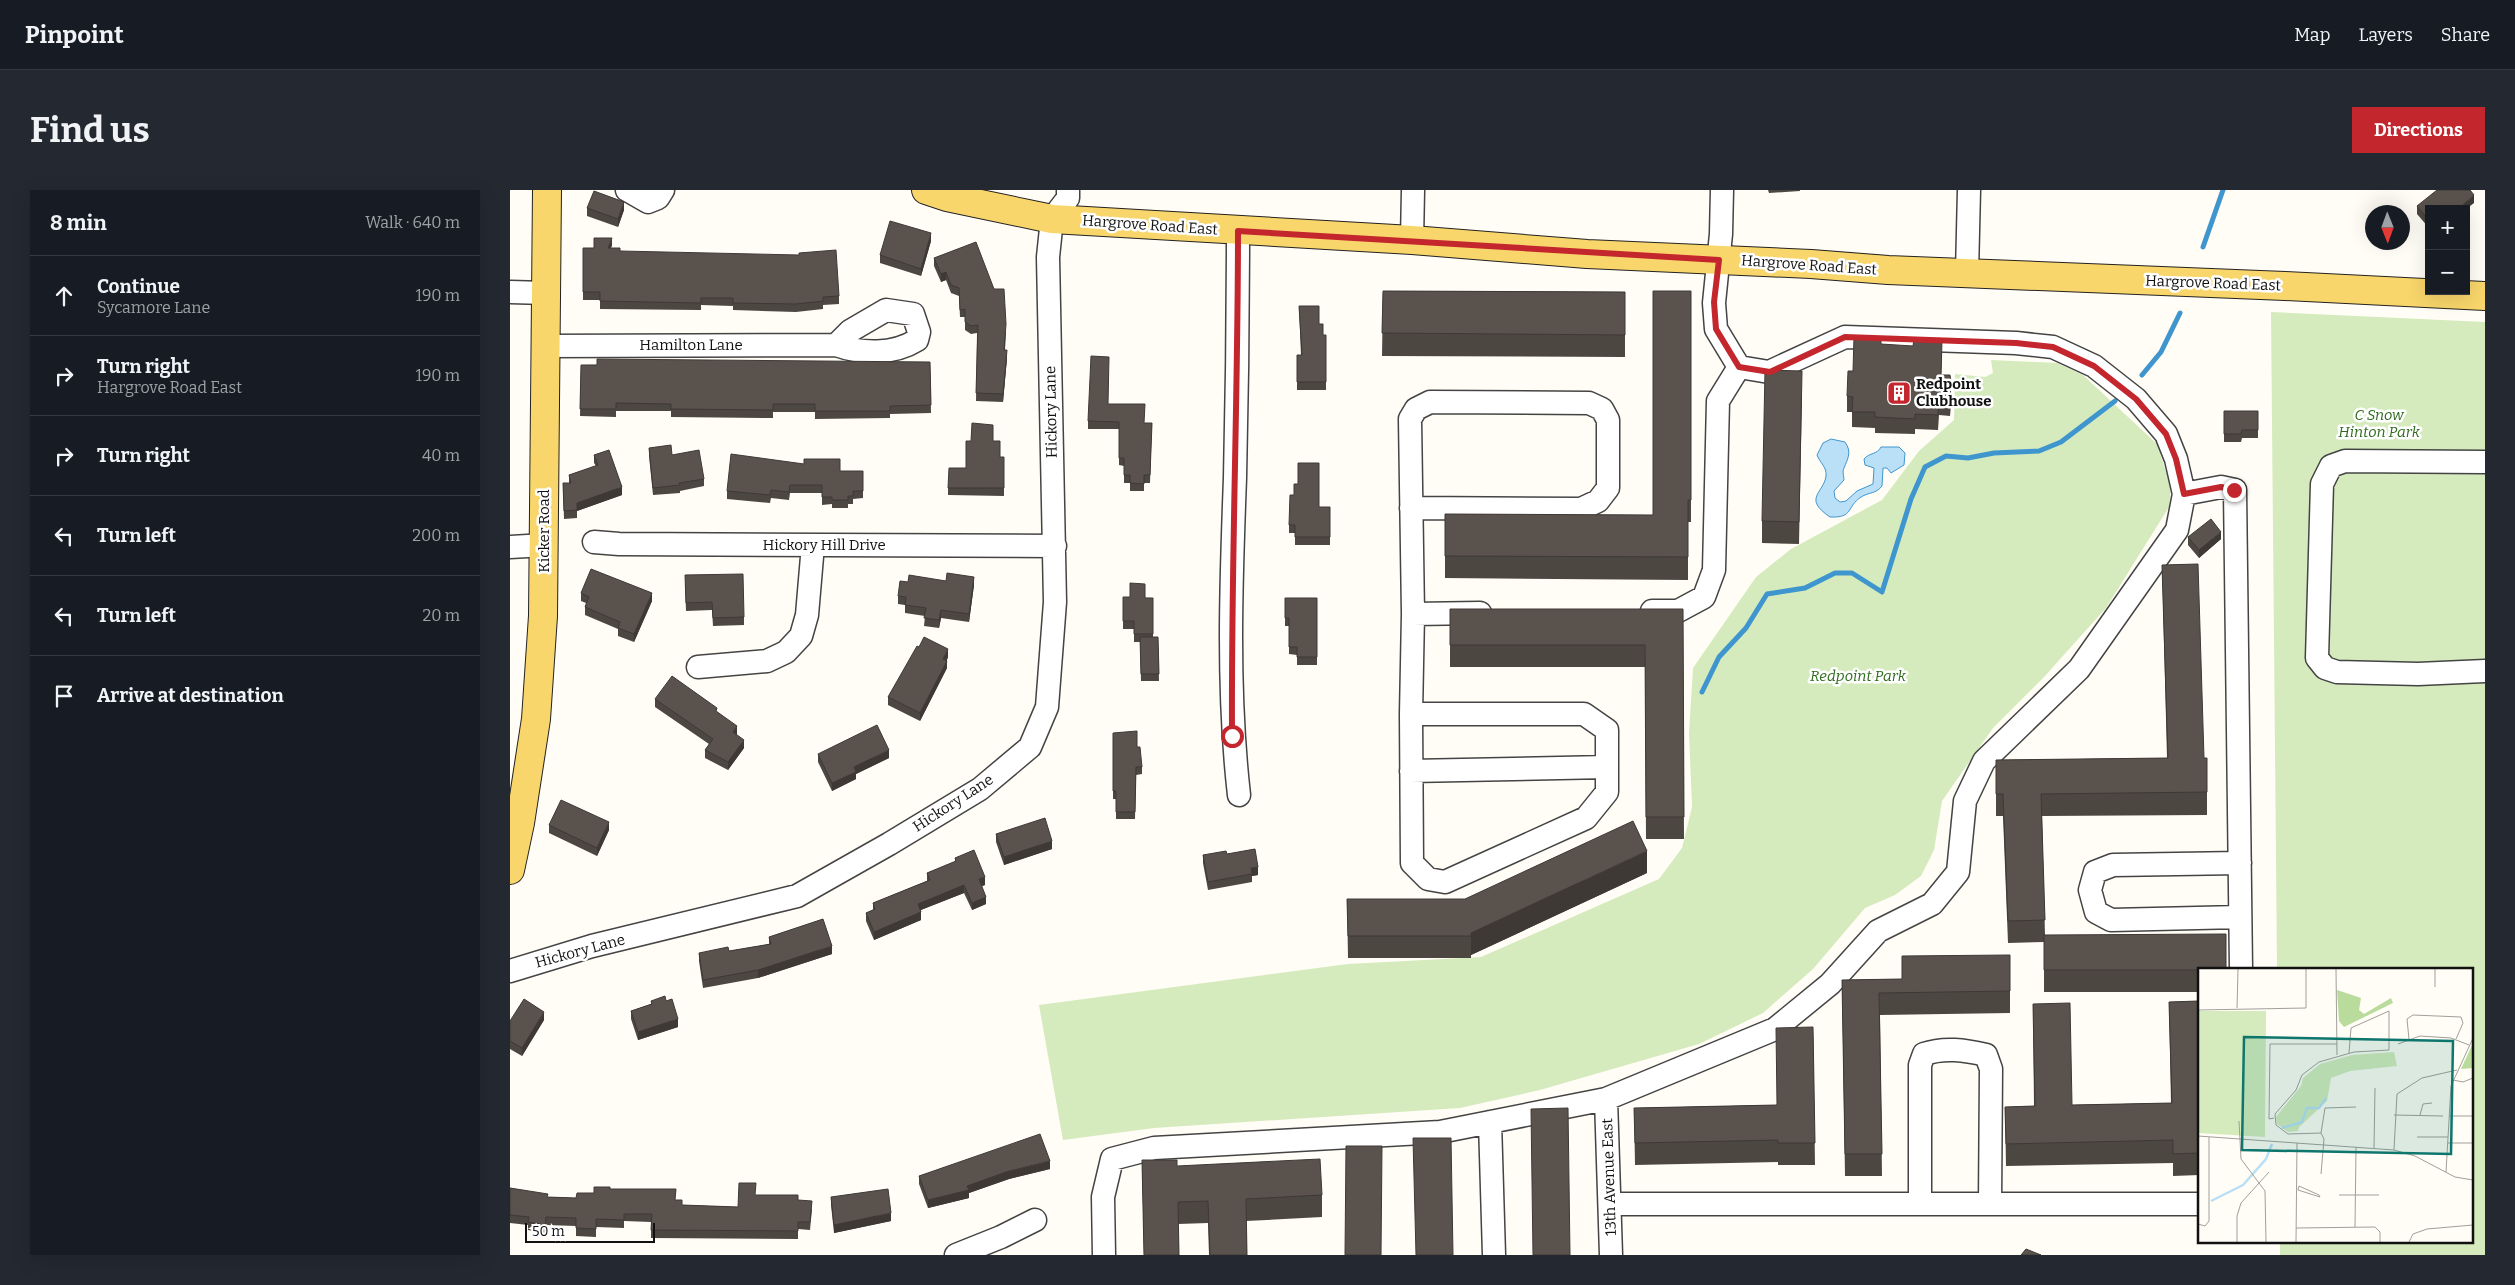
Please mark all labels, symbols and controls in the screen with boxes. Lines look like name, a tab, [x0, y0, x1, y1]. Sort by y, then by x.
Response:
text: Pinpoint	[25, 21, 124, 49]
text: Map	[2294, 24, 2330, 46]
text: Layers	[2358, 24, 2413, 46]
text: Share	[2441, 24, 2490, 46]
button: Directions	[2352, 107, 2485, 153]
text: Find us	[30, 109, 150, 151]
north arrow	[2365, 205, 2410, 250]
map controls	[2425, 205, 2470, 295]
button: +	[2425, 205, 2470, 250]
text: 8 min	[50, 210, 107, 236]
street label: Hargrove Road East	[1082, 211, 1219, 239]
text: Walk · 640 m	[365, 213, 460, 232]
button: −	[2425, 250, 2470, 295]
street label: Hargrove Road East	[1741, 251, 1878, 279]
street label: Hargrove Road East	[2145, 272, 2282, 294]
text: Continue	[97, 275, 180, 298]
icon: ahead	[50, 282, 78, 310]
text: 190 m	[415, 286, 460, 305]
text: Sycamore Lane	[97, 298, 210, 317]
street label: Hamilton Lane	[639, 336, 743, 354]
text: Turn right	[97, 355, 190, 378]
icon: right	[50, 362, 78, 390]
text: 190 m	[415, 366, 460, 385]
street label: Hickory Lane	[1041, 366, 1061, 458]
place label: Redpoint Clubhouse	[1916, 375, 1991, 410]
text: Hargrove Road East	[97, 378, 242, 397]
building icon: Redpoint Clubhouse	[1886, 380, 1912, 406]
park label: C Snow Hinton Park	[2338, 406, 2421, 441]
icon: right	[50, 442, 78, 470]
text: Turn right	[97, 444, 190, 467]
text: 40 m	[422, 446, 460, 465]
route end	[2223, 479, 2246, 502]
street label: Kicker Road	[535, 489, 553, 573]
icon: left	[50, 522, 78, 550]
text: Turn left	[97, 524, 176, 547]
text: 200 m	[412, 526, 460, 545]
street label: Hickory Hill Drive	[762, 536, 886, 554]
icon: left	[50, 602, 78, 630]
text: Turn left	[97, 604, 176, 627]
text: 20 m	[423, 606, 460, 625]
park label: Redpoint Park	[1810, 667, 1907, 685]
icon: arrive	[50, 682, 78, 710]
text: Arrive at destination	[97, 684, 284, 707]
route start	[1221, 725, 1244, 748]
street label: Hickory Lane	[909, 770, 997, 836]
street label: Hickory Lane	[533, 930, 627, 972]
inset map	[2198, 968, 2472, 1242]
street label: 13th Avenue East	[1598, 1117, 1620, 1236]
scale bar	[525, 1220, 655, 1243]
text: 50 m	[532, 1223, 565, 1240]

